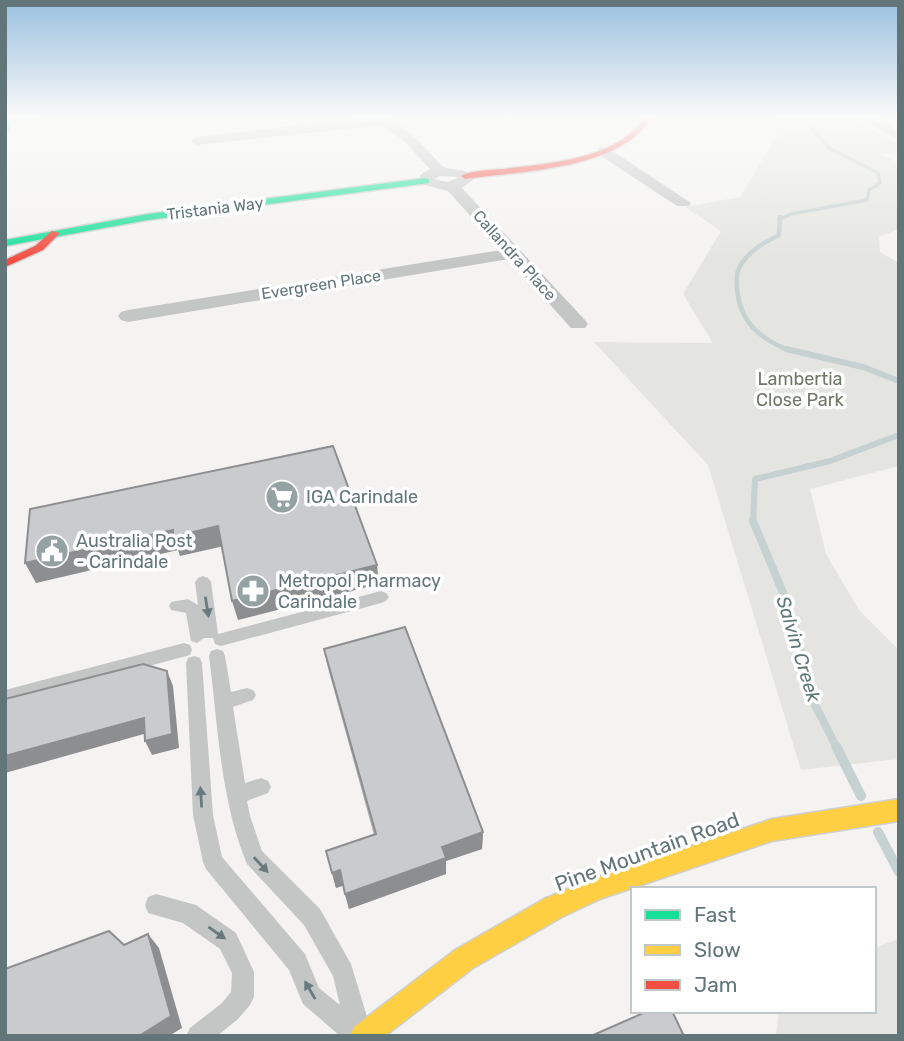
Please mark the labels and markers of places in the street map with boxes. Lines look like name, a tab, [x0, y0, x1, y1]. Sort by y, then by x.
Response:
supermarket icon: IGA Carindale	[263, 478, 301, 516]
place label: IGA Carindale	[306, 486, 418, 508]
place label: Australia Post - Carindale	[76, 530, 193, 573]
public building icon: Australia Post - Carindale	[33, 532, 71, 570]
place label: Metropol Pharmacy Carindale	[278, 570, 441, 613]
pharmacy icon: Metropol Pharmacy Carindale	[234, 572, 272, 610]

